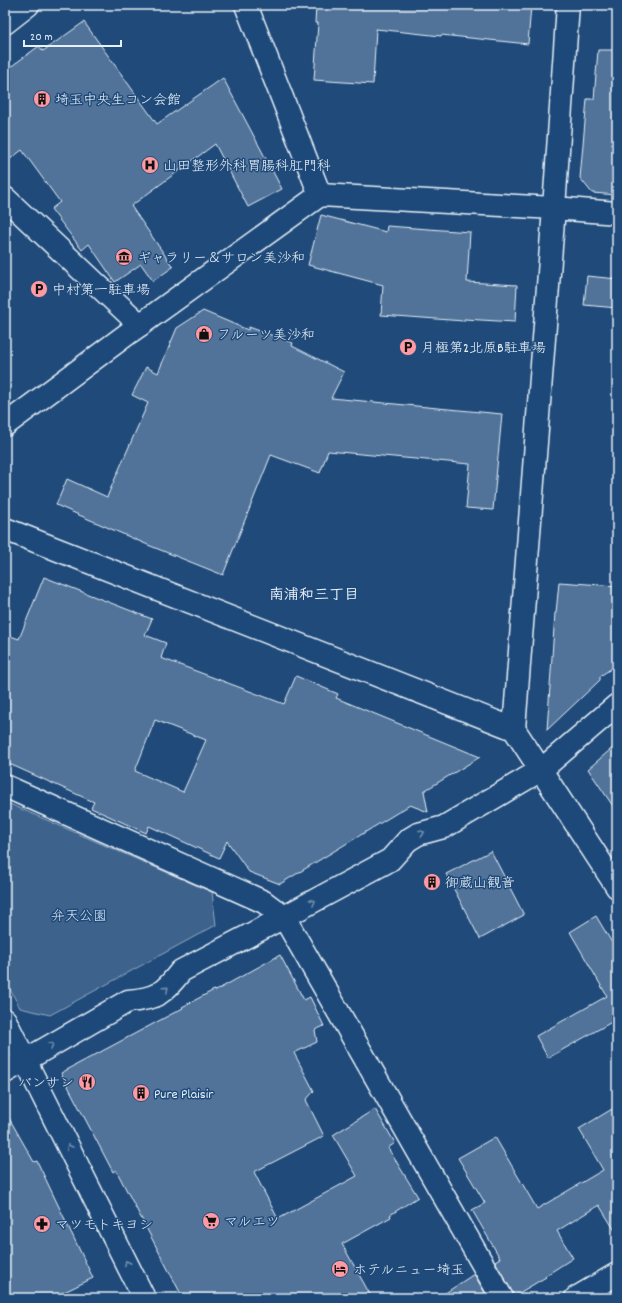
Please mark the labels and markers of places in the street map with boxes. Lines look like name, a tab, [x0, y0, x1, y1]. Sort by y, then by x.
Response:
building icon: 埼玉中央生コン会館	[32, 89, 52, 109]
place label: 埼玉中央生コン会館	[55, 91, 181, 111]
hospital icon: 山田整形外科胃腸科肛門科	[140, 155, 160, 175]
place label: 山田整形外科胃腸科肛門科	[163, 157, 331, 177]
museum icon: ギャラリー＆サロン美沙和	[114, 247, 134, 267]
place label: ギャラリー＆サロン美沙和	[137, 249, 305, 269]
parking icon: 中村第一駐車場	[29, 279, 49, 299]
place label: 中村第一駐車場	[52, 281, 150, 301]
shop icon: フルーツ美沙和	[194, 324, 214, 344]
place label: フルーツ美沙和	[217, 326, 315, 346]
parking icon: 月極第2北原B駐車場	[398, 337, 418, 357]
place label: 月極第2北原B駐車場	[421, 339, 546, 359]
building icon: 御蔵山観音	[422, 872, 442, 892]
place label: 御蔵山観音	[445, 874, 515, 894]
restaurant icon: バンサン	[77, 1072, 97, 1092]
place label: バンサン	[18, 1074, 74, 1094]
building icon: Pure Plaisir	[131, 1083, 151, 1103]
place label: Pure Plaisir	[154, 1085, 214, 1105]
supermarket icon: マルエツ	[201, 1211, 221, 1231]
place label: マルエツ	[224, 1213, 280, 1233]
pharmacy icon: マツモトキヨシ	[32, 1214, 52, 1234]
place label: マツモトキヨシ	[55, 1216, 153, 1236]
hotel icon: ホテルニュー埼玉	[330, 1259, 350, 1279]
place label: ホテルニュー埼玉	[353, 1261, 464, 1281]

